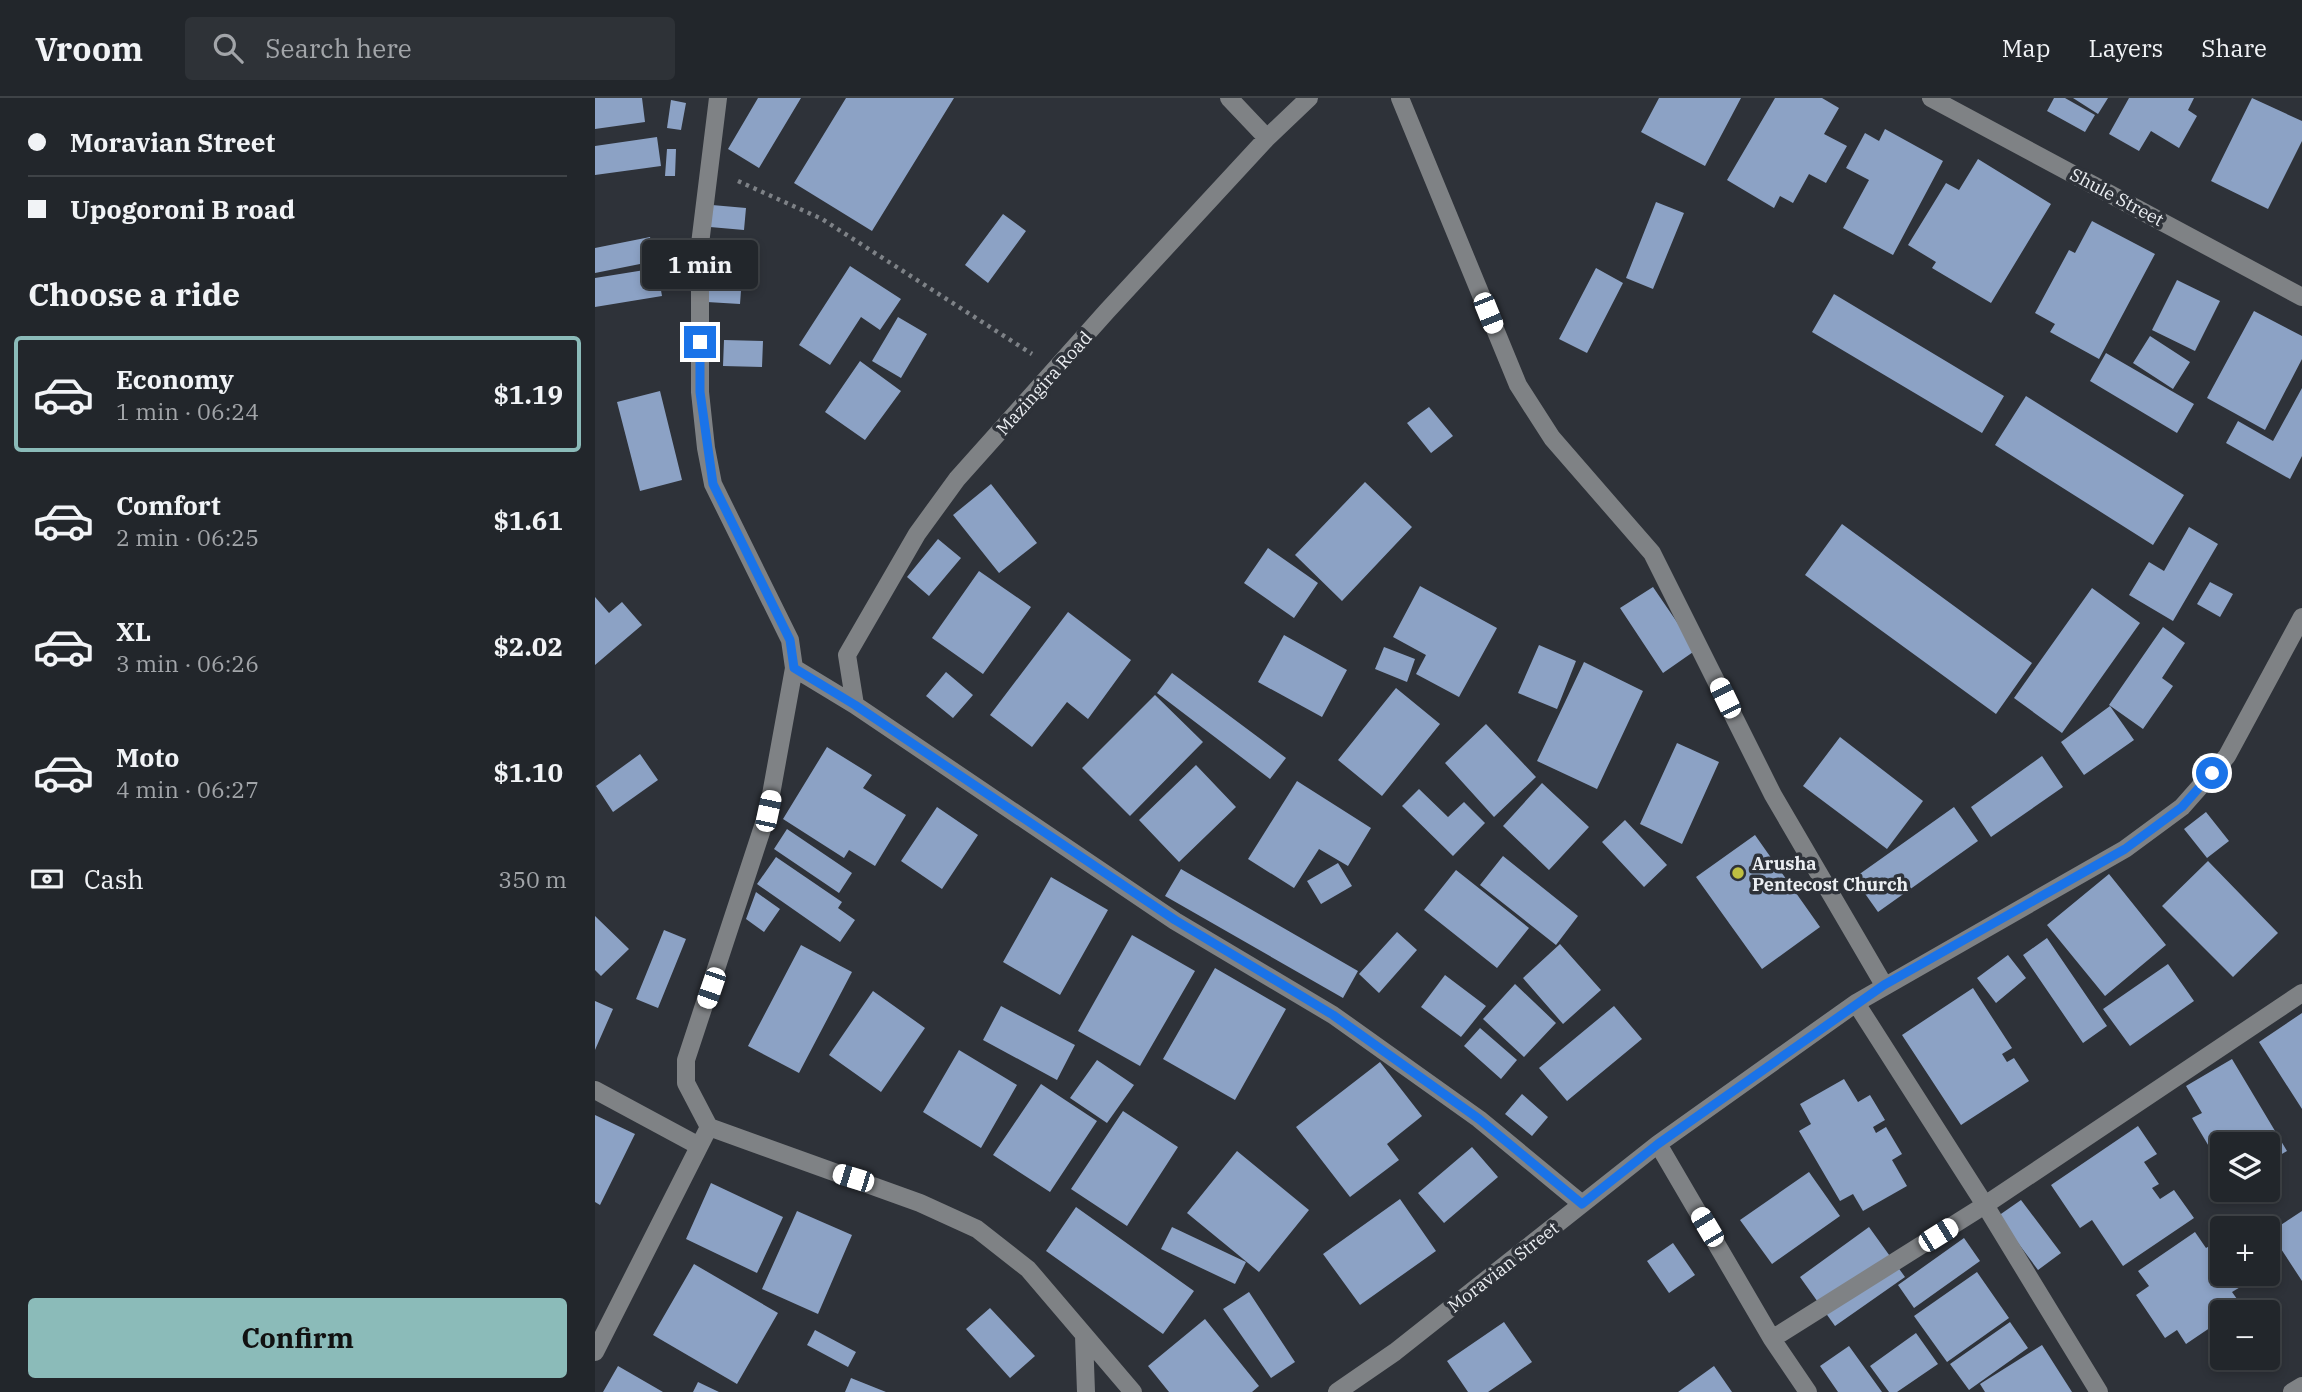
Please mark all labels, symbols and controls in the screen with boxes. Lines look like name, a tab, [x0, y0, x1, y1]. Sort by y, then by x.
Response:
search box	[185, 17, 675, 80]
text: Vroom	[35, 27, 143, 70]
icon: search	[209, 29, 247, 67]
text: Search here	[265, 31, 412, 65]
text: Map	[2002, 32, 2050, 64]
text: Layers	[2088, 32, 2163, 64]
text: Share	[2201, 32, 2267, 64]
text: Moravian Street	[70, 125, 275, 159]
street label: Shule Street	[2066, 163, 2168, 231]
text: Upogoroni B road	[70, 192, 295, 226]
callout: 1 min	[642, 240, 758, 289]
text: 1 min	[668, 249, 732, 279]
text: Choose a ride	[28, 273, 240, 315]
car	[1471, 290, 1506, 336]
route end	[684, 326, 716, 358]
street label: Mazingira Road	[991, 326, 1097, 440]
text: Economy	[116, 362, 234, 396]
icon: car	[32, 363, 95, 426]
text: $1.19	[493, 377, 563, 411]
text: 1 min · 06:24	[116, 396, 259, 426]
text: Comfort	[116, 488, 221, 522]
icon: car	[32, 489, 95, 552]
text: $1.61	[493, 503, 563, 537]
text: 2 min · 06:25	[116, 522, 259, 552]
text: XL	[116, 614, 151, 648]
icon: car	[32, 615, 95, 678]
text: $2.02	[493, 629, 563, 663]
text: 3 min · 06:26	[116, 648, 259, 678]
car	[1707, 675, 1744, 721]
text: Moto	[116, 740, 179, 774]
icon: car	[32, 741, 95, 804]
text: $1.10	[493, 755, 563, 789]
route start	[2196, 757, 2228, 789]
text: 4 min · 06:27	[116, 774, 259, 804]
car	[754, 788, 783, 834]
place label: Arusha Pentecost Church	[1752, 852, 1909, 896]
icon: cash	[28, 860, 66, 898]
text: Cash	[84, 862, 144, 896]
text: 350 m	[498, 864, 567, 894]
marker: Arusha Pentecost Church	[1730, 865, 1746, 881]
car	[695, 965, 728, 1011]
map controls	[2210, 1132, 2280, 1370]
button: layers	[2210, 1132, 2280, 1202]
car	[830, 1162, 877, 1194]
car	[1688, 1204, 1727, 1250]
car	[1915, 1215, 1962, 1255]
street label: Moravian Street	[1443, 1216, 1563, 1318]
button: +	[2210, 1216, 2280, 1286]
button: Confirm	[28, 1298, 567, 1378]
button: −	[2210, 1300, 2280, 1370]

